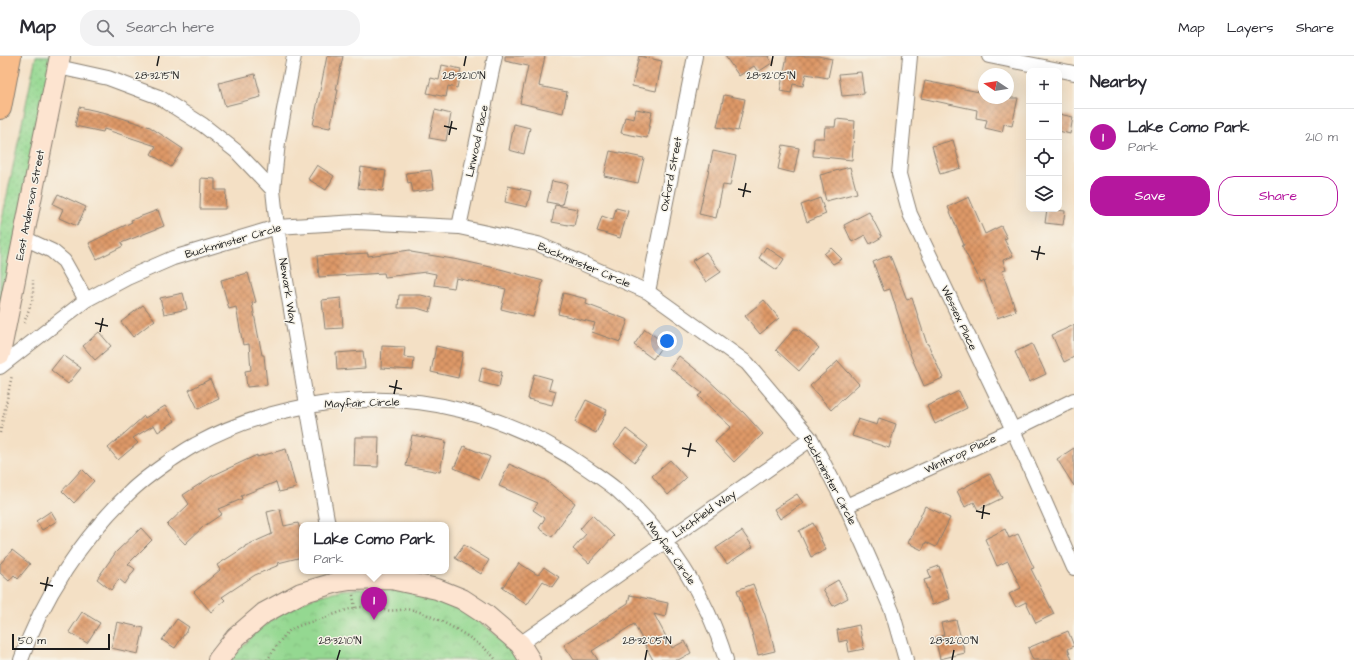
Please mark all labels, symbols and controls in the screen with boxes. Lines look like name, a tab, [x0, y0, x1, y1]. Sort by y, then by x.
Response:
search box	[80, 10, 360, 46]
text: Map	[20, 14, 56, 41]
icon: search	[94, 17, 116, 39]
text: Search here	[126, 17, 215, 38]
text: Map	[1178, 18, 1205, 38]
text: Layers	[1227, 18, 1274, 38]
text: Share	[1296, 18, 1334, 38]
north arrow	[978, 68, 1014, 104]
map controls	[1026, 68, 1062, 212]
button: +	[1026, 68, 1062, 104]
text: 28°32'15"N	[135, 69, 179, 83]
text: 28°32'10"N	[442, 69, 486, 83]
text: 28°32'05"N	[747, 69, 795, 83]
text: Nearby	[1090, 70, 1147, 94]
street label: Linwood Place	[462, 104, 492, 178]
button: −	[1026, 104, 1062, 140]
text: Lake Como Park	[1128, 117, 1249, 138]
text: 1	[1102, 128, 1104, 146]
text: 210 m	[1305, 128, 1338, 146]
street label: Oxford Street	[656, 135, 686, 212]
text: Park	[1128, 138, 1158, 156]
button: locate	[1026, 140, 1062, 176]
street label: East Anderson Street	[12, 148, 48, 262]
button: layers	[1026, 176, 1062, 212]
button: Save	[1090, 176, 1210, 216]
button: Share	[1218, 176, 1338, 216]
street label: Buckminster Circle	[183, 220, 283, 262]
street label: Buckminster Circle	[535, 239, 633, 291]
street label: Newark Way	[274, 257, 301, 325]
street label: Wessex Place	[937, 283, 981, 353]
your location	[657, 331, 677, 351]
street label: Mayfair Circle	[324, 394, 400, 413]
street label: Winthrop Place	[922, 431, 998, 477]
street label: Buckminster Circle	[800, 433, 860, 527]
street label: Litchfield Way	[669, 487, 739, 542]
street label: Mayfair Circle	[642, 518, 699, 588]
popup	[299, 522, 449, 574]
text: Lake Como Park	[313, 529, 435, 550]
text: Park	[313, 550, 343, 568]
pin: 1	[361, 587, 387, 620]
scale bar	[12, 632, 110, 651]
text: 50 m	[18, 633, 46, 648]
text: 28°32'10"N	[318, 634, 362, 648]
text: 28°32'05"N	[623, 634, 671, 648]
text: 28°32'00"N	[930, 634, 978, 648]

